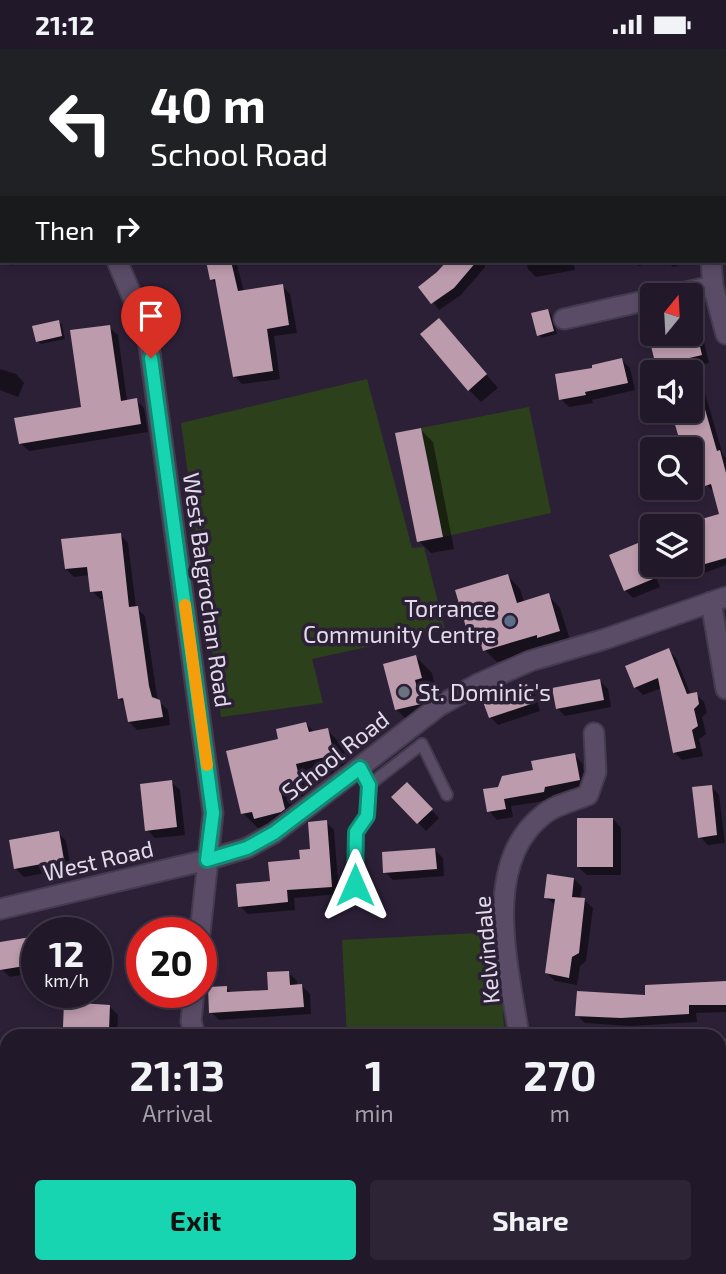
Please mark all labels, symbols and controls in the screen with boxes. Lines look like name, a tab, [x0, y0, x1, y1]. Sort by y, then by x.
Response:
text: 21:12	[35, 9, 94, 40]
text: 40 m	[150, 74, 266, 133]
icon: left	[35, 77, 126, 168]
text: School Road	[150, 134, 328, 172]
icon: right	[108, 210, 146, 248]
text: Then	[35, 214, 94, 245]
north arrow	[640, 283, 704, 347]
map controls	[640, 283, 703, 577]
pin	[121, 286, 181, 358]
icon: arrive	[132, 297, 170, 335]
button: sound	[640, 360, 703, 423]
button: search	[640, 437, 703, 500]
street label: West Balgrochan Road	[178, 471, 238, 709]
button: layers	[640, 514, 703, 577]
place label: Torrance Community Centre	[303, 594, 496, 648]
marker: Torrance Community Centre	[502, 613, 518, 629]
place label: St. Dominic's	[418, 678, 551, 706]
marker: St. Dominic's	[396, 684, 412, 700]
street label: School Road	[276, 705, 394, 805]
street label: West Road	[40, 834, 156, 886]
position arrow	[318, 848, 392, 922]
street label: Kelvindale	[467, 895, 505, 1005]
speed limit sign: 20	[126, 917, 217, 1008]
text: 12	[49, 932, 84, 974]
text: km/h	[44, 969, 89, 991]
text: 21:13	[130, 1049, 225, 1099]
text: 1	[365, 1049, 383, 1099]
text: 270	[523, 1049, 596, 1099]
text: Arrival	[142, 1099, 212, 1127]
text: min	[355, 1099, 394, 1127]
text: m	[550, 1099, 570, 1127]
button: Exit	[35, 1180, 356, 1260]
button: Share	[370, 1180, 691, 1260]

